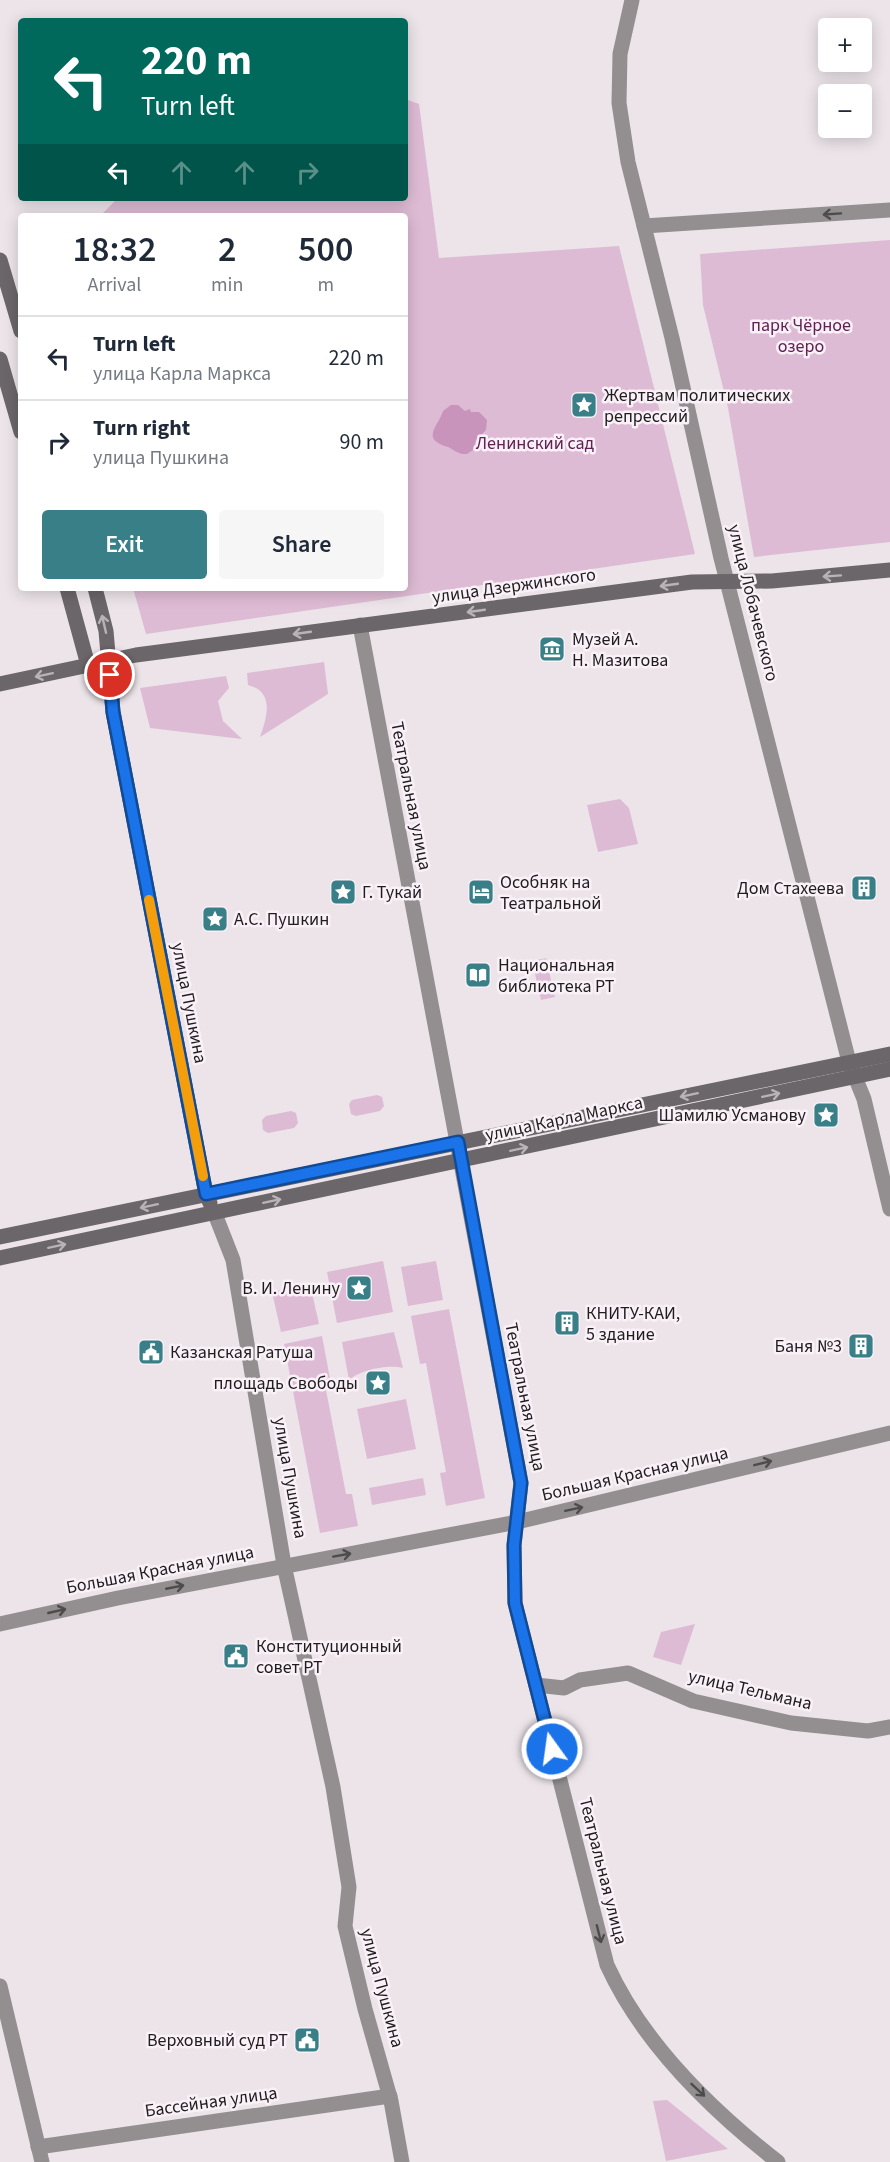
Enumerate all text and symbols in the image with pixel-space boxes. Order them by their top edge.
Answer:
map controls [818,18,872,138]
button: + [818,18,872,72]
text: 220 m [141,31,252,91]
icon: left [42,42,120,120]
button: − [818,84,872,138]
text: Turn left [141,87,235,126]
icon: left [102,156,135,189]
icon: ahead [165,156,198,189]
icon: ahead [228,156,261,189]
icon: right [291,156,324,189]
one-way arrow [822,209,842,220]
text: 18:32 [73,224,156,275]
text: 2 [218,224,236,275]
text: 500 [298,224,353,275]
text: Arrival [88,271,141,299]
text: min [211,271,243,299]
text: m [317,271,334,299]
park label: парк Чёрное озеро [751,313,851,359]
text: Turn left [93,328,175,360]
icon: left [42,342,75,375]
text: 220 m [329,342,384,374]
text: улица Карла Маркса [93,360,271,388]
place label: Жертвам политических репрессий [604,383,790,429]
place icon: Жертвам политических репрессий [569,390,599,420]
text: Turn right [93,412,190,444]
icon: right [42,426,75,459]
text: 90 m [339,426,384,458]
park label: Ленинский сад [476,431,595,456]
text: улица Пушкина [93,444,229,472]
button: Exit [42,510,207,579]
button: Share [219,510,384,579]
street label: улица Лобачевского [721,522,785,684]
street label: улица Дзержинского [431,562,597,610]
one-way arrow [822,571,842,582]
one-way arrow [659,579,679,590]
one-way arrow [466,605,486,616]
one-way arrow [98,615,109,634]
place label: Музей А. Н. Мазитова [572,627,668,673]
one-way arrow [292,628,312,639]
museum icon: Музей А. Н. Мазитова [537,634,567,664]
pin [84,649,135,700]
icon: arrive [93,658,126,691]
one-way arrow [35,670,55,681]
street label: Театральная улица [384,720,438,872]
place label: Особняк на Театральной [500,870,602,916]
building icon: Дом Стахеева [849,873,879,903]
place label: Дом Стахеева [737,876,844,901]
place icon: Г. Тукай [328,877,358,907]
hotel icon: Особняк на Театральной [466,877,496,907]
place label: Г. Тукай [362,880,422,905]
place icon: А.С. Пушкин [200,904,230,934]
place label: А.С. Пушкин [234,907,329,932]
street label: улица Пушкина [165,940,213,1066]
place label: Национальная библиотека РТ [498,953,615,999]
library icon: Национальная библиотека РТ [463,960,493,990]
one-way arrow [762,1088,781,1100]
street label: улица Карла Маркса [483,1090,645,1148]
one-way arrow [680,1090,699,1101]
place icon: Шамилю Усманову [811,1100,841,1130]
place label: Шамилю Усманову [659,1103,807,1128]
one-way arrow [509,1143,528,1154]
one-way arrow [263,1194,282,1206]
one-way arrow [140,1201,159,1212]
one-way arrow [48,1240,67,1252]
place icon: В. И. Ленину [344,1273,374,1303]
place label: В. И. Ленину [242,1276,341,1301]
place label: КНИТУ-КАИ, 5 здание [586,1301,680,1347]
building icon: КНИТУ-КАИ, 5 здание [552,1308,582,1338]
street label: Театральная улица [498,1321,552,1473]
building icon: Баня №3 [846,1331,876,1361]
place label: Баня №3 [774,1334,842,1359]
public building icon: Казанская Ратуша [136,1337,166,1367]
place label: Казанская Ратуша [170,1340,313,1365]
place icon: площадь Свободы [363,1368,393,1398]
place label: площадь Свободы [213,1371,358,1396]
street label: улица Пушкина [267,1415,313,1541]
street label: Большая Красная улица [539,1440,731,1508]
one-way arrow [754,1457,773,1469]
one-way arrow [564,1503,583,1514]
street label: Большая Красная улица [64,1540,256,1600]
one-way arrow [332,1549,351,1560]
one-way arrow [165,1581,184,1592]
one-way arrow [47,1605,66,1616]
place label: Конституционный совет РТ [256,1634,402,1680]
public building icon: Конституционный совет РТ [221,1641,251,1671]
street label: улица Тельмана [686,1664,814,1716]
position arrow [520,1717,584,1781]
street label: Театральная улица [573,1795,633,1947]
one-way arrow [594,1924,606,1943]
street label: улица Пушкина [354,1926,410,2050]
public building icon: Верховный суд РТ [292,2025,322,2055]
place label: Верховный суд РТ [147,2028,288,2053]
street label: Бассейная улица [143,2080,279,2124]
one-way arrow [691,2083,706,2097]

